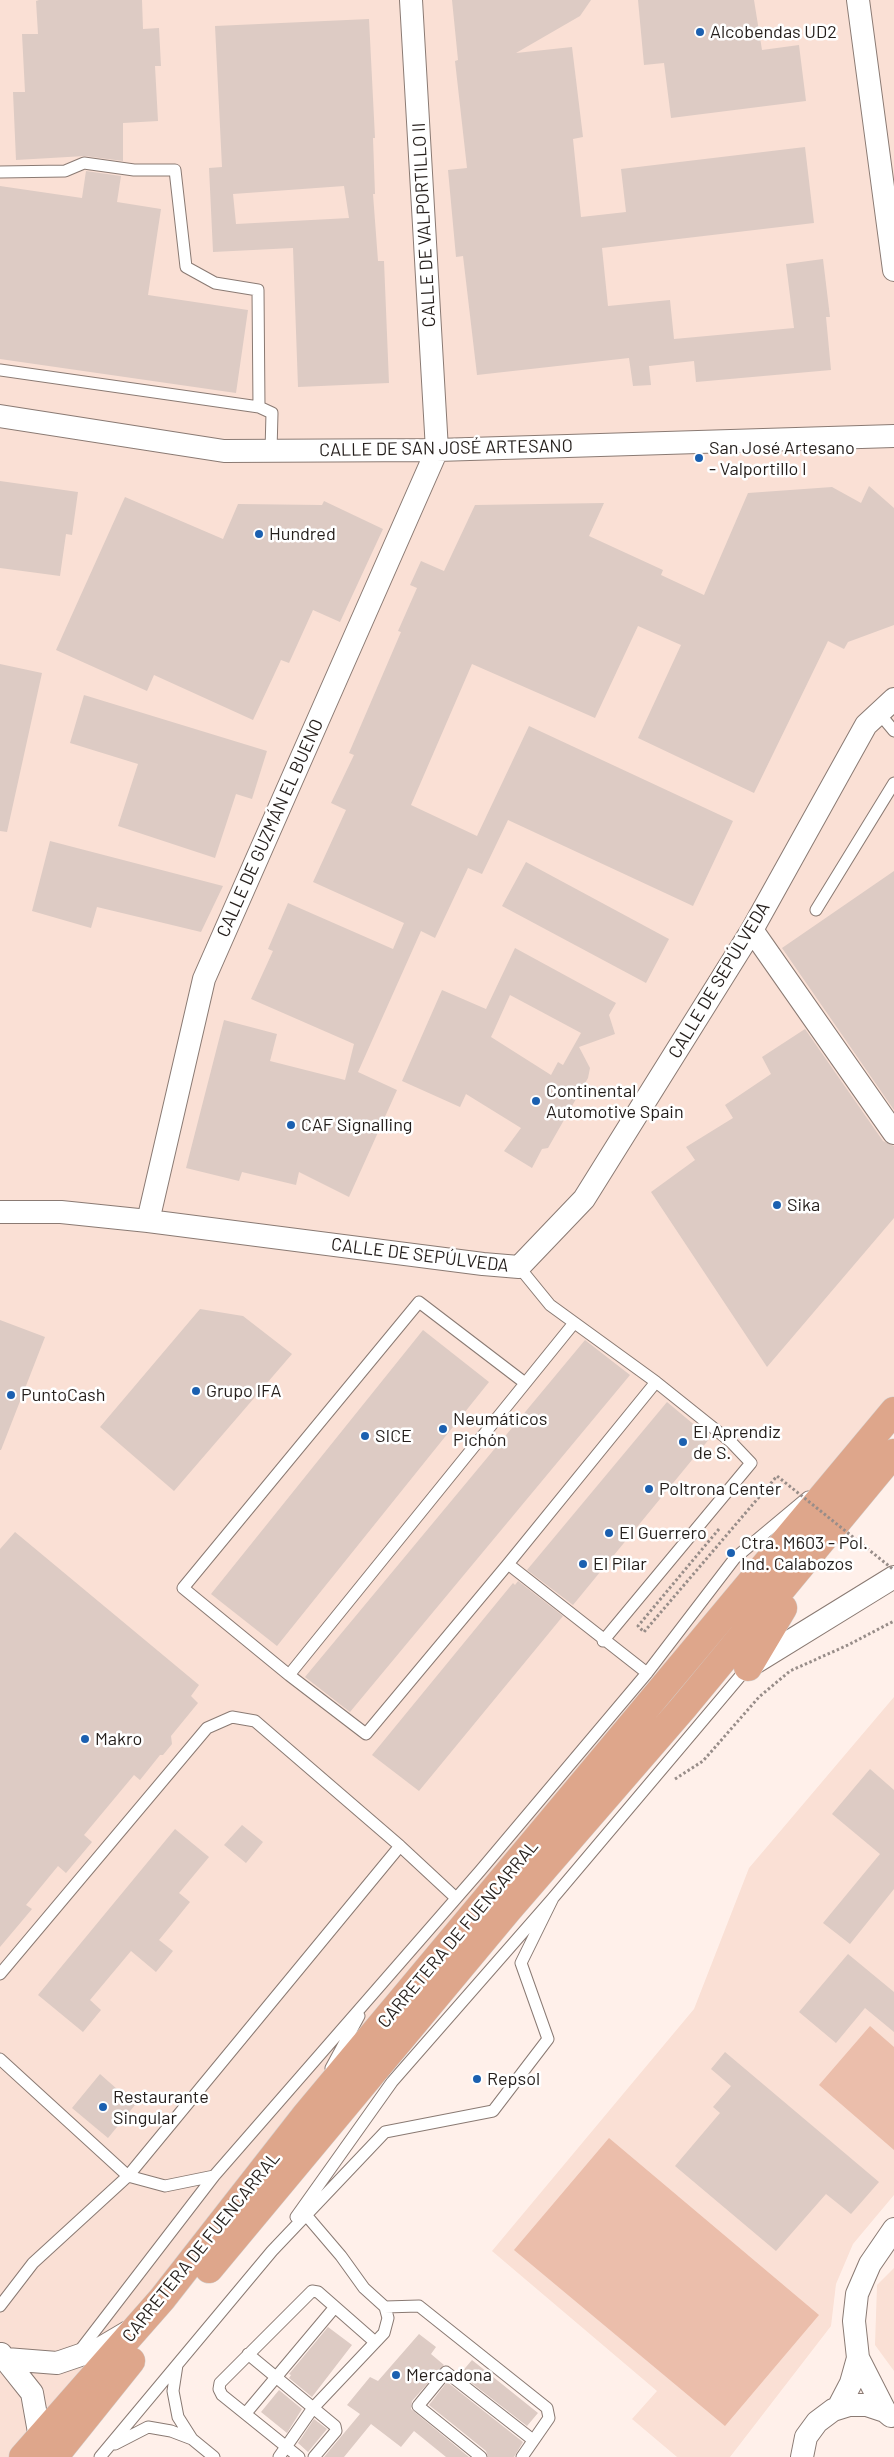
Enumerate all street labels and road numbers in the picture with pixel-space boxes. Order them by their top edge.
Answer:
street label: CALLE DE VALPORTILLO II [408,122,440,328]
street label: CALLE DE SAN JOSÉ ARTESANO [319,435,573,461]
street label: CALLE DE GUZMÁN EL BUENO [212,716,328,940]
street label: CALLE DE SEPÚLVEDA [664,898,774,1062]
street label: CALLE DE SEPÚLVEDA [330,1233,510,1277]
street label: CARRETERA DE FUENCARRAL [373,1836,543,2032]
street label: CARRETERA DE FUENCARRAL [118,2148,284,2346]

